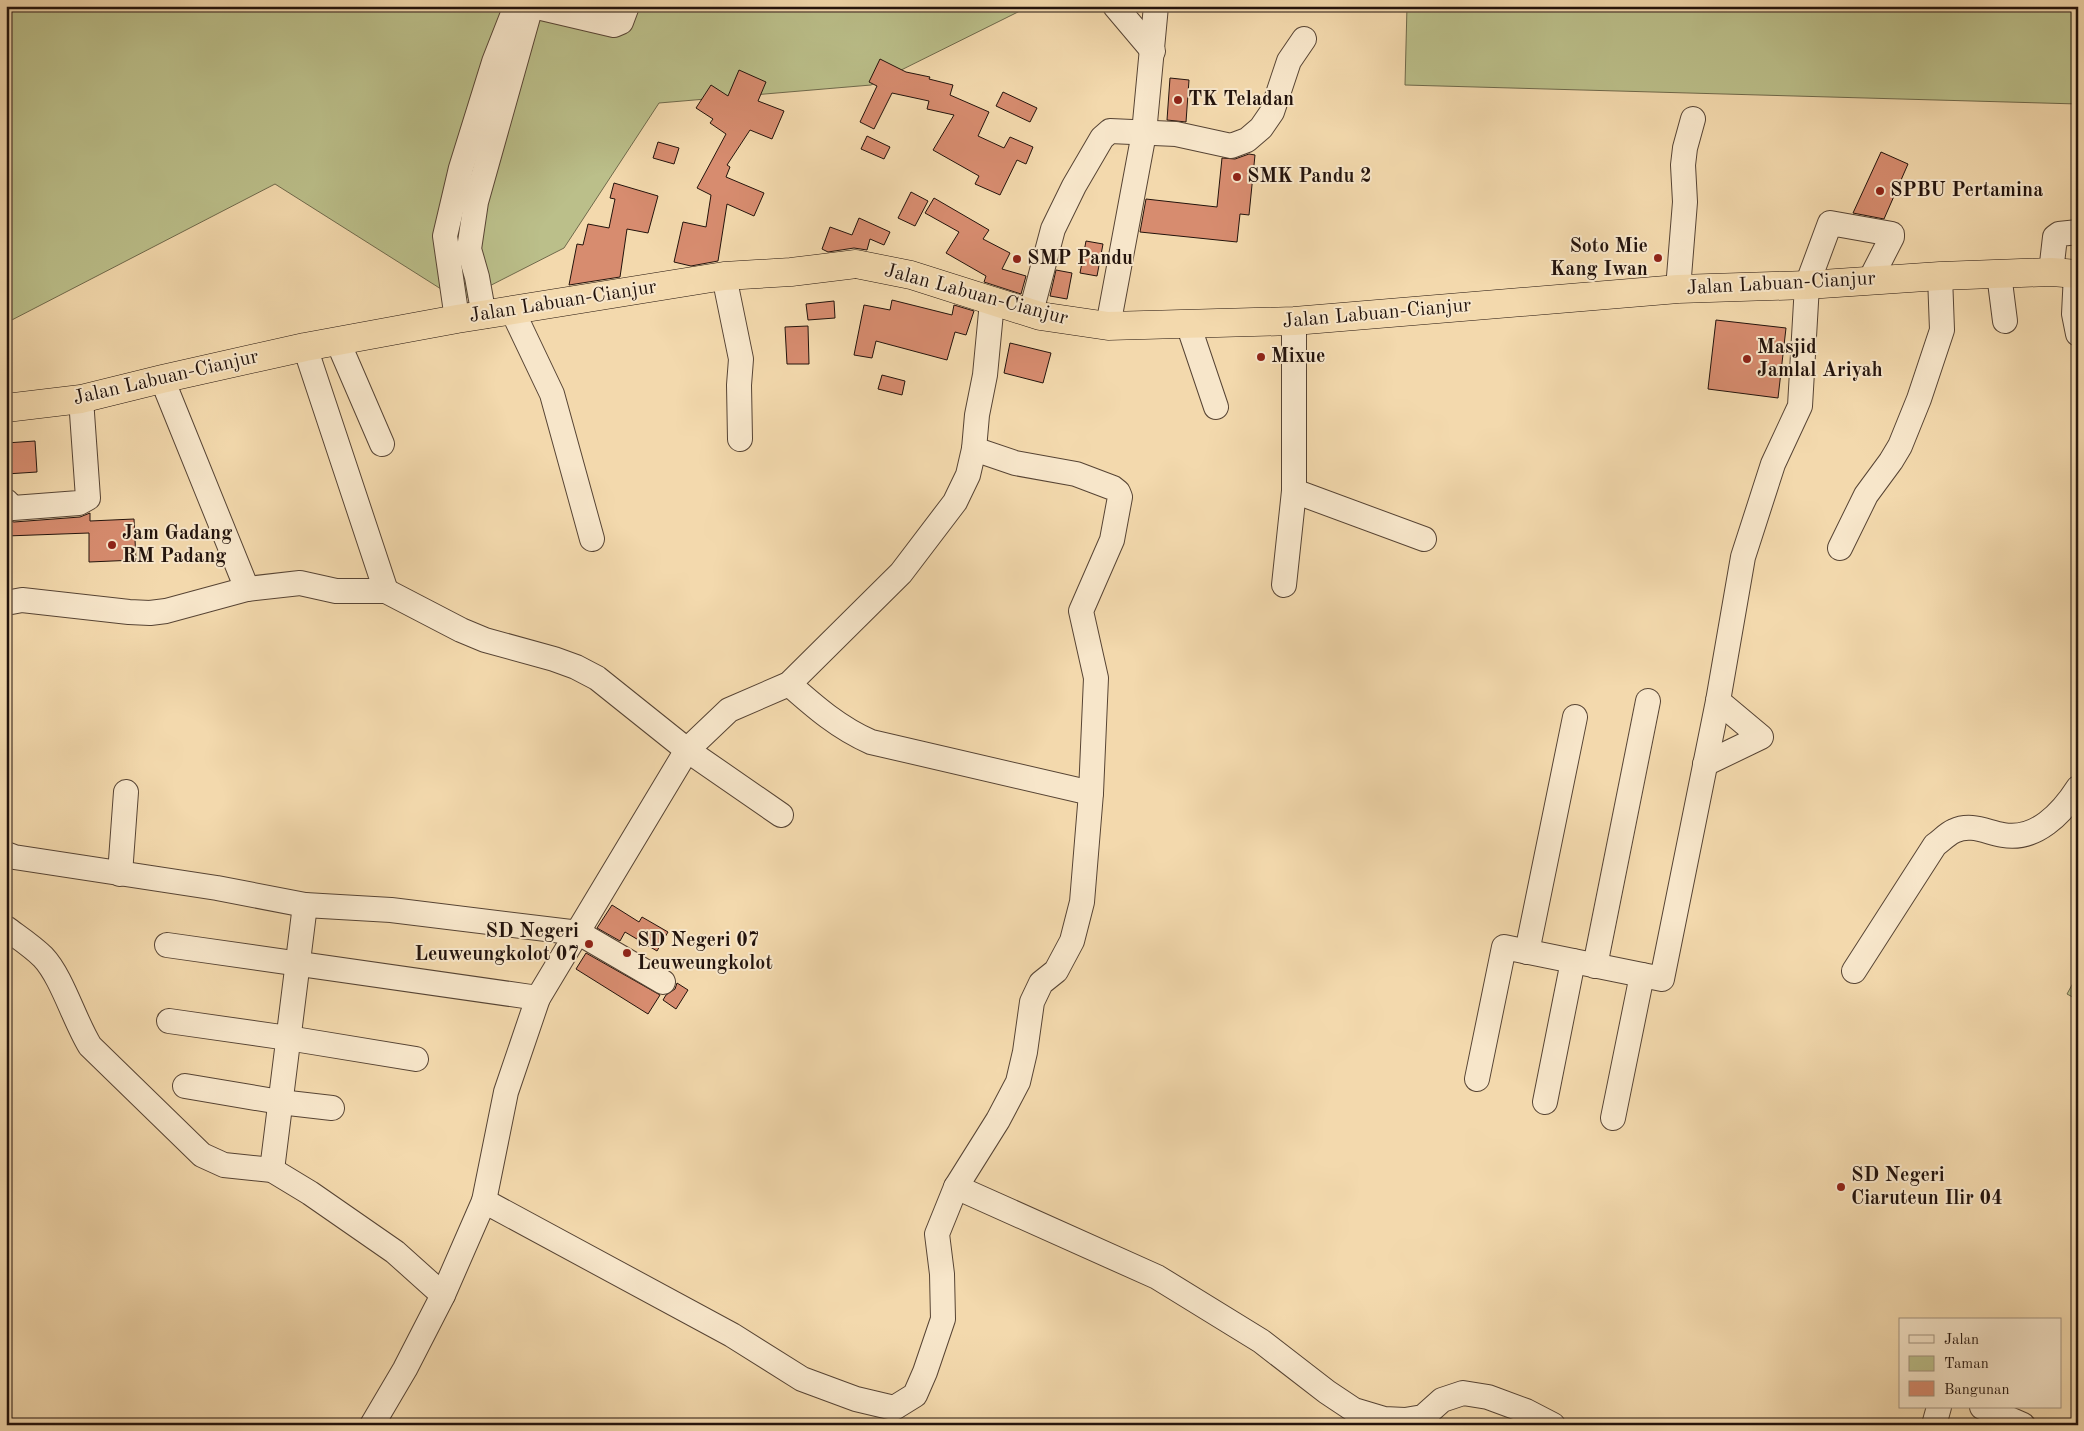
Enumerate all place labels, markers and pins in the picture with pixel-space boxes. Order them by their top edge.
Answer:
place label: TK Teladan [1188,90,1294,110]
marker: TK Teladan [1172,94,1184,106]
place label: SMK Pandu 2 [1247,167,1372,187]
marker: SMK Pandu 2 [1231,171,1243,183]
place label: SPBU Pertamina [1890,181,2043,201]
marker: SPBU Pertamina [1874,185,1886,197]
place label: Soto Mie Kang Iwan [1550,237,1648,280]
place label: SMP Pandu [1027,249,1133,269]
marker: Soto Mie Kang Iwan [1652,252,1664,264]
marker: SMP Pandu [1011,253,1023,265]
place label: Masjid Jamlal Ariyah [1757,338,1883,381]
place label: Mixue [1271,347,1326,367]
marker: Mixue [1255,351,1267,363]
marker: Masjid Jamlal Ariyah [1741,353,1753,365]
place label: Jam Gadang RM Padang [122,524,232,567]
marker: Jam Gadang RM Padang [106,539,118,551]
place label: SD Negeri Leuweungkolot 07 [415,922,579,965]
place label: SD Negeri 07 Leuweungkolot [637,931,773,974]
marker: SD Negeri Leuweungkolot 07 [583,938,595,950]
marker: SD Negeri 07 Leuweungkolot [621,947,633,959]
place label: SD Negeri Ciaruteun Ilir 04 [1851,1166,2003,1209]
marker: SD Negeri Ciaruteun Ilir 04 [1835,1181,1847,1193]

